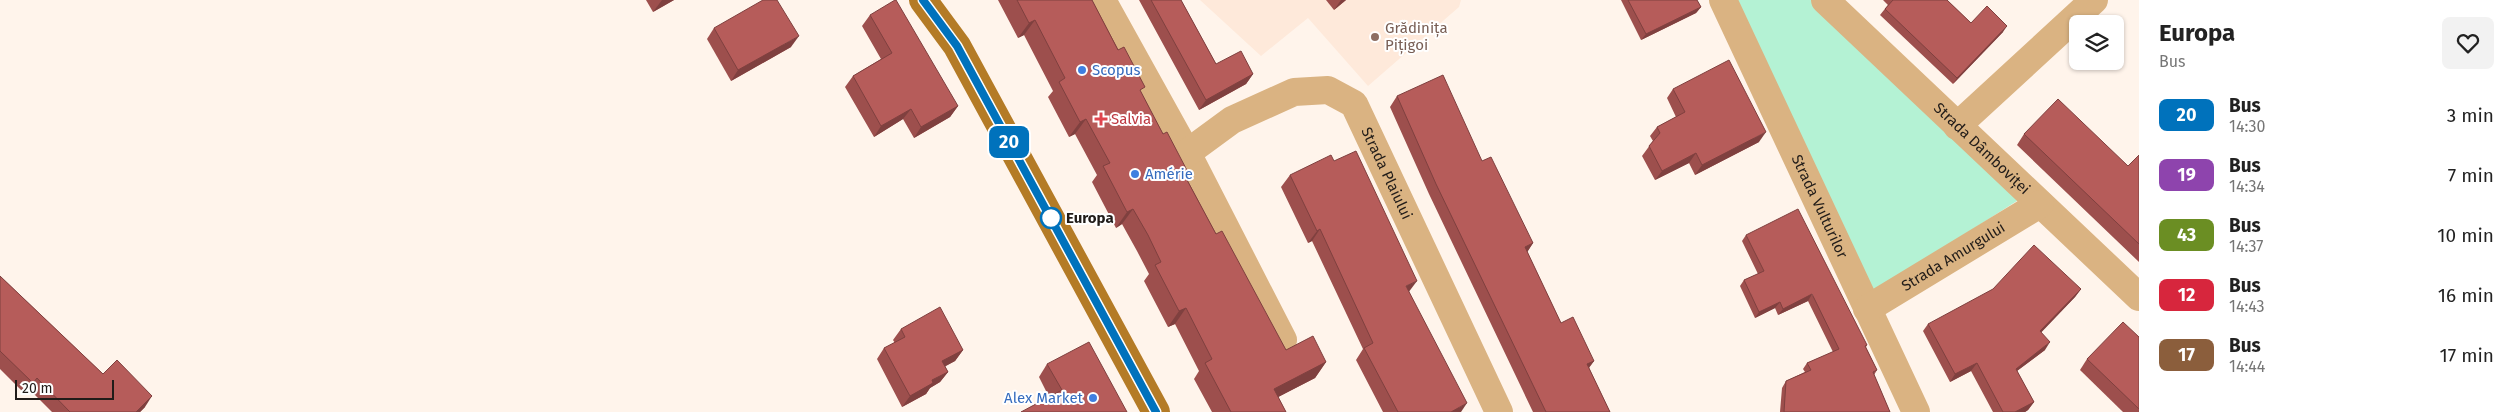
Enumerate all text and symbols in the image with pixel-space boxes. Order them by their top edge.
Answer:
map controls [2069,15,2124,70]
button: layers [2069,15,2124,70]
button: heart [2442,17,2494,69]
place label: Grădinița Pițigoi [1385,19,1448,55]
text: Europa [2159,19,2235,47]
marker: Grădinița Pițigoi [1369,31,1381,43]
text: Bus [2159,52,2186,71]
place label: Scopus [1092,61,1140,79]
marker: Scopus [1076,64,1088,76]
text: Bus [2229,94,2261,117]
street label: Strada Dâmboviței [1930,99,2034,198]
text: 20 [2177,104,2196,126]
text: 3 min [2447,104,2494,127]
place label: Salvia [1111,110,1151,128]
marker: Salvia [1095,113,1107,125]
text: 14:30 [2229,117,2265,136]
street label: Strada Plaiului [1357,124,1416,222]
line badge: 20 [986,126,1032,158]
text: 20 [999,131,1019,153]
street label: Strada Vulturilor [1788,152,1852,261]
text: Bus [2229,154,2261,177]
text: 19 [2177,164,2196,186]
text: 7 min [2448,164,2494,187]
place label: Amérie [1145,165,1193,183]
marker: Amérie [1129,168,1141,180]
text: 14:34 [2229,177,2265,196]
marker: Europa [1040,207,1062,229]
place label: Europa [1066,209,1114,227]
text: Bus [2229,214,2261,237]
street label: Strada Amurgului [1898,218,2008,295]
text: 43 [2177,224,2196,246]
text: 10 min [2437,224,2494,247]
text: 14:37 [2229,237,2263,256]
text: Bus [2229,274,2261,297]
text: 12 [2178,284,2195,306]
text: 16 min [2438,284,2494,307]
text: 14:43 [2229,297,2264,316]
text: Bus [2229,334,2261,357]
text: 17 [2178,344,2195,366]
text: 17 min [2440,344,2494,367]
text: 14:44 [2229,357,2265,376]
scale bar [15,377,114,400]
text: 20 m [22,380,52,397]
place label: Alex Market [1004,389,1084,407]
marker: Alex Market [1087,392,1099,404]

